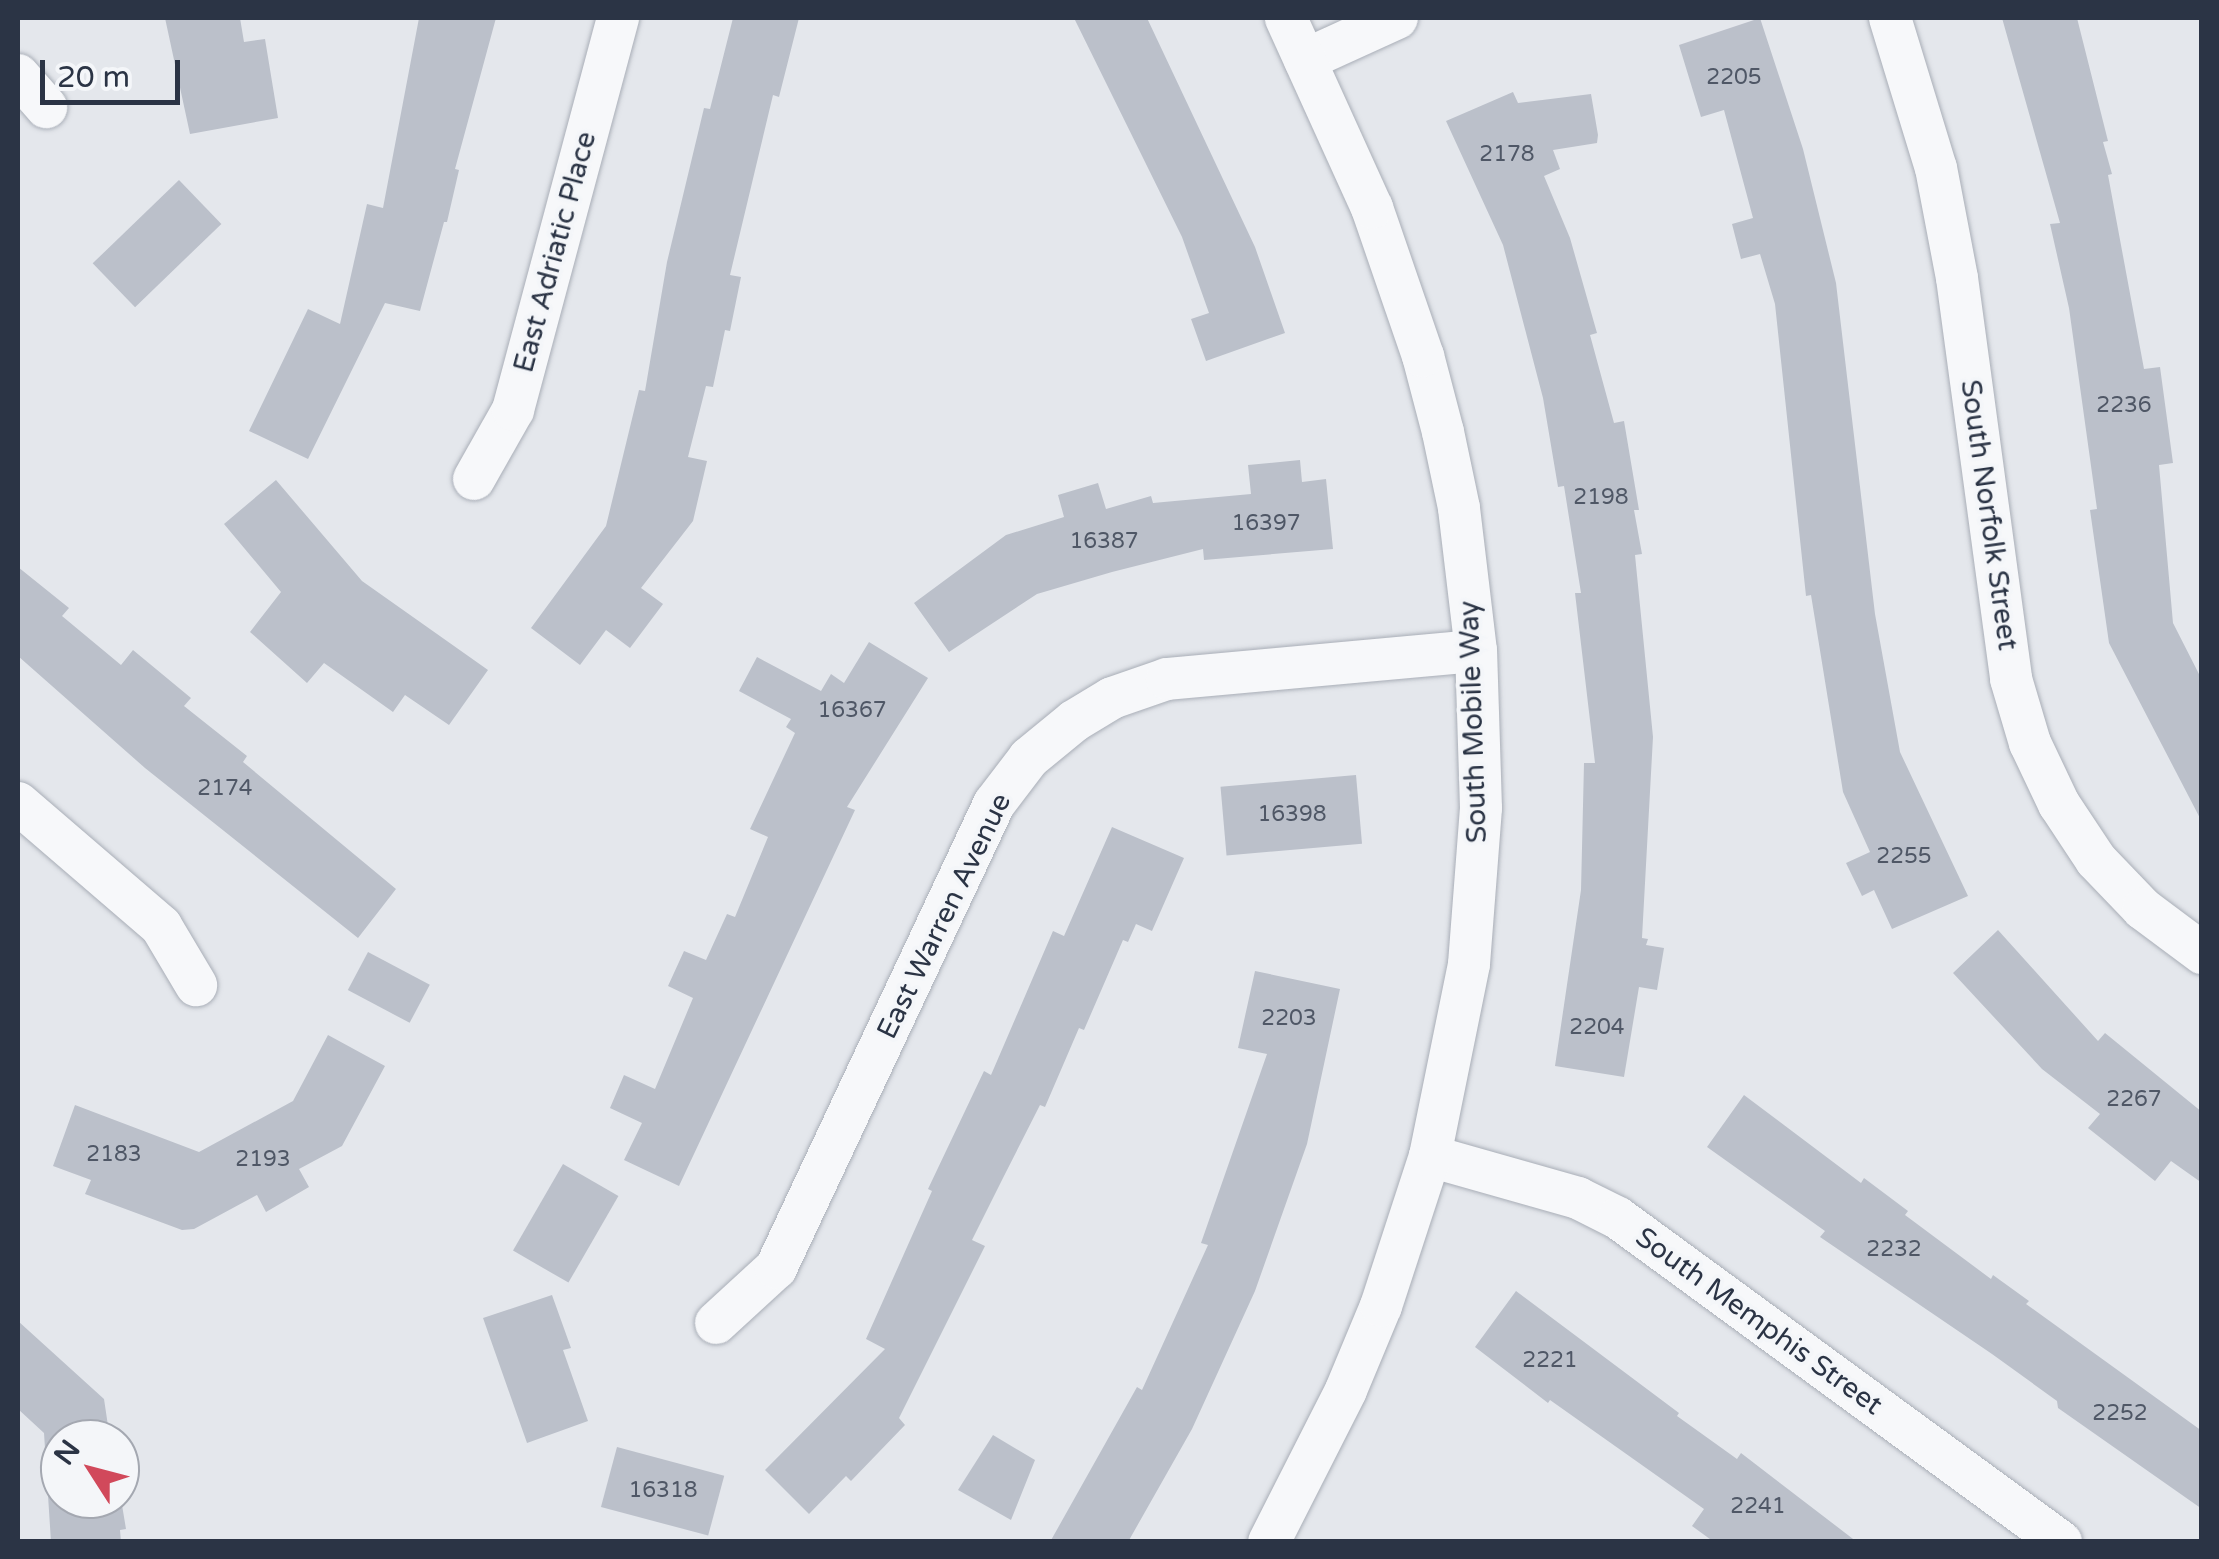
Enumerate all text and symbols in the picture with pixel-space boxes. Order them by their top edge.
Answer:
scale bar [45,40,185,102]
text: 20 m [57,59,130,96]
house number: 2205 [1706,65,1762,91]
street label: East Adriatic Place [507,128,603,376]
house number: 2178 [1479,142,1535,168]
street label: South Norfolk Street [1953,378,2025,652]
house number: 2236 [2096,393,2152,419]
house number: 2198 [1573,485,1629,511]
house number: 16397 [1231,511,1301,537]
house number: 16387 [1069,529,1139,555]
street label: South Mobile Way [1452,600,1494,844]
house number: 16367 [817,698,887,724]
house number: 2174 [197,776,253,802]
street label: East Warren Avenue [870,788,1018,1044]
house number: 16398 [1257,802,1327,828]
house number: 2255 [1876,844,1932,870]
house number: 2203 [1261,1006,1317,1032]
house number: 2204 [1569,1015,1625,1041]
house number: 2267 [2106,1087,2162,1113]
house number: 2183 [86,1142,142,1168]
house number: 2193 [235,1147,291,1173]
street label: South Memphis Street [1629,1220,1889,1422]
house number: 2232 [1866,1237,1922,1263]
house number: 2221 [1522,1348,1578,1374]
house number: 2252 [2092,1401,2148,1427]
north arrow [40,1419,140,1519]
text: N [47,1433,88,1472]
house number: 16318 [628,1478,698,1504]
house number: 2241 [1730,1494,1786,1520]

